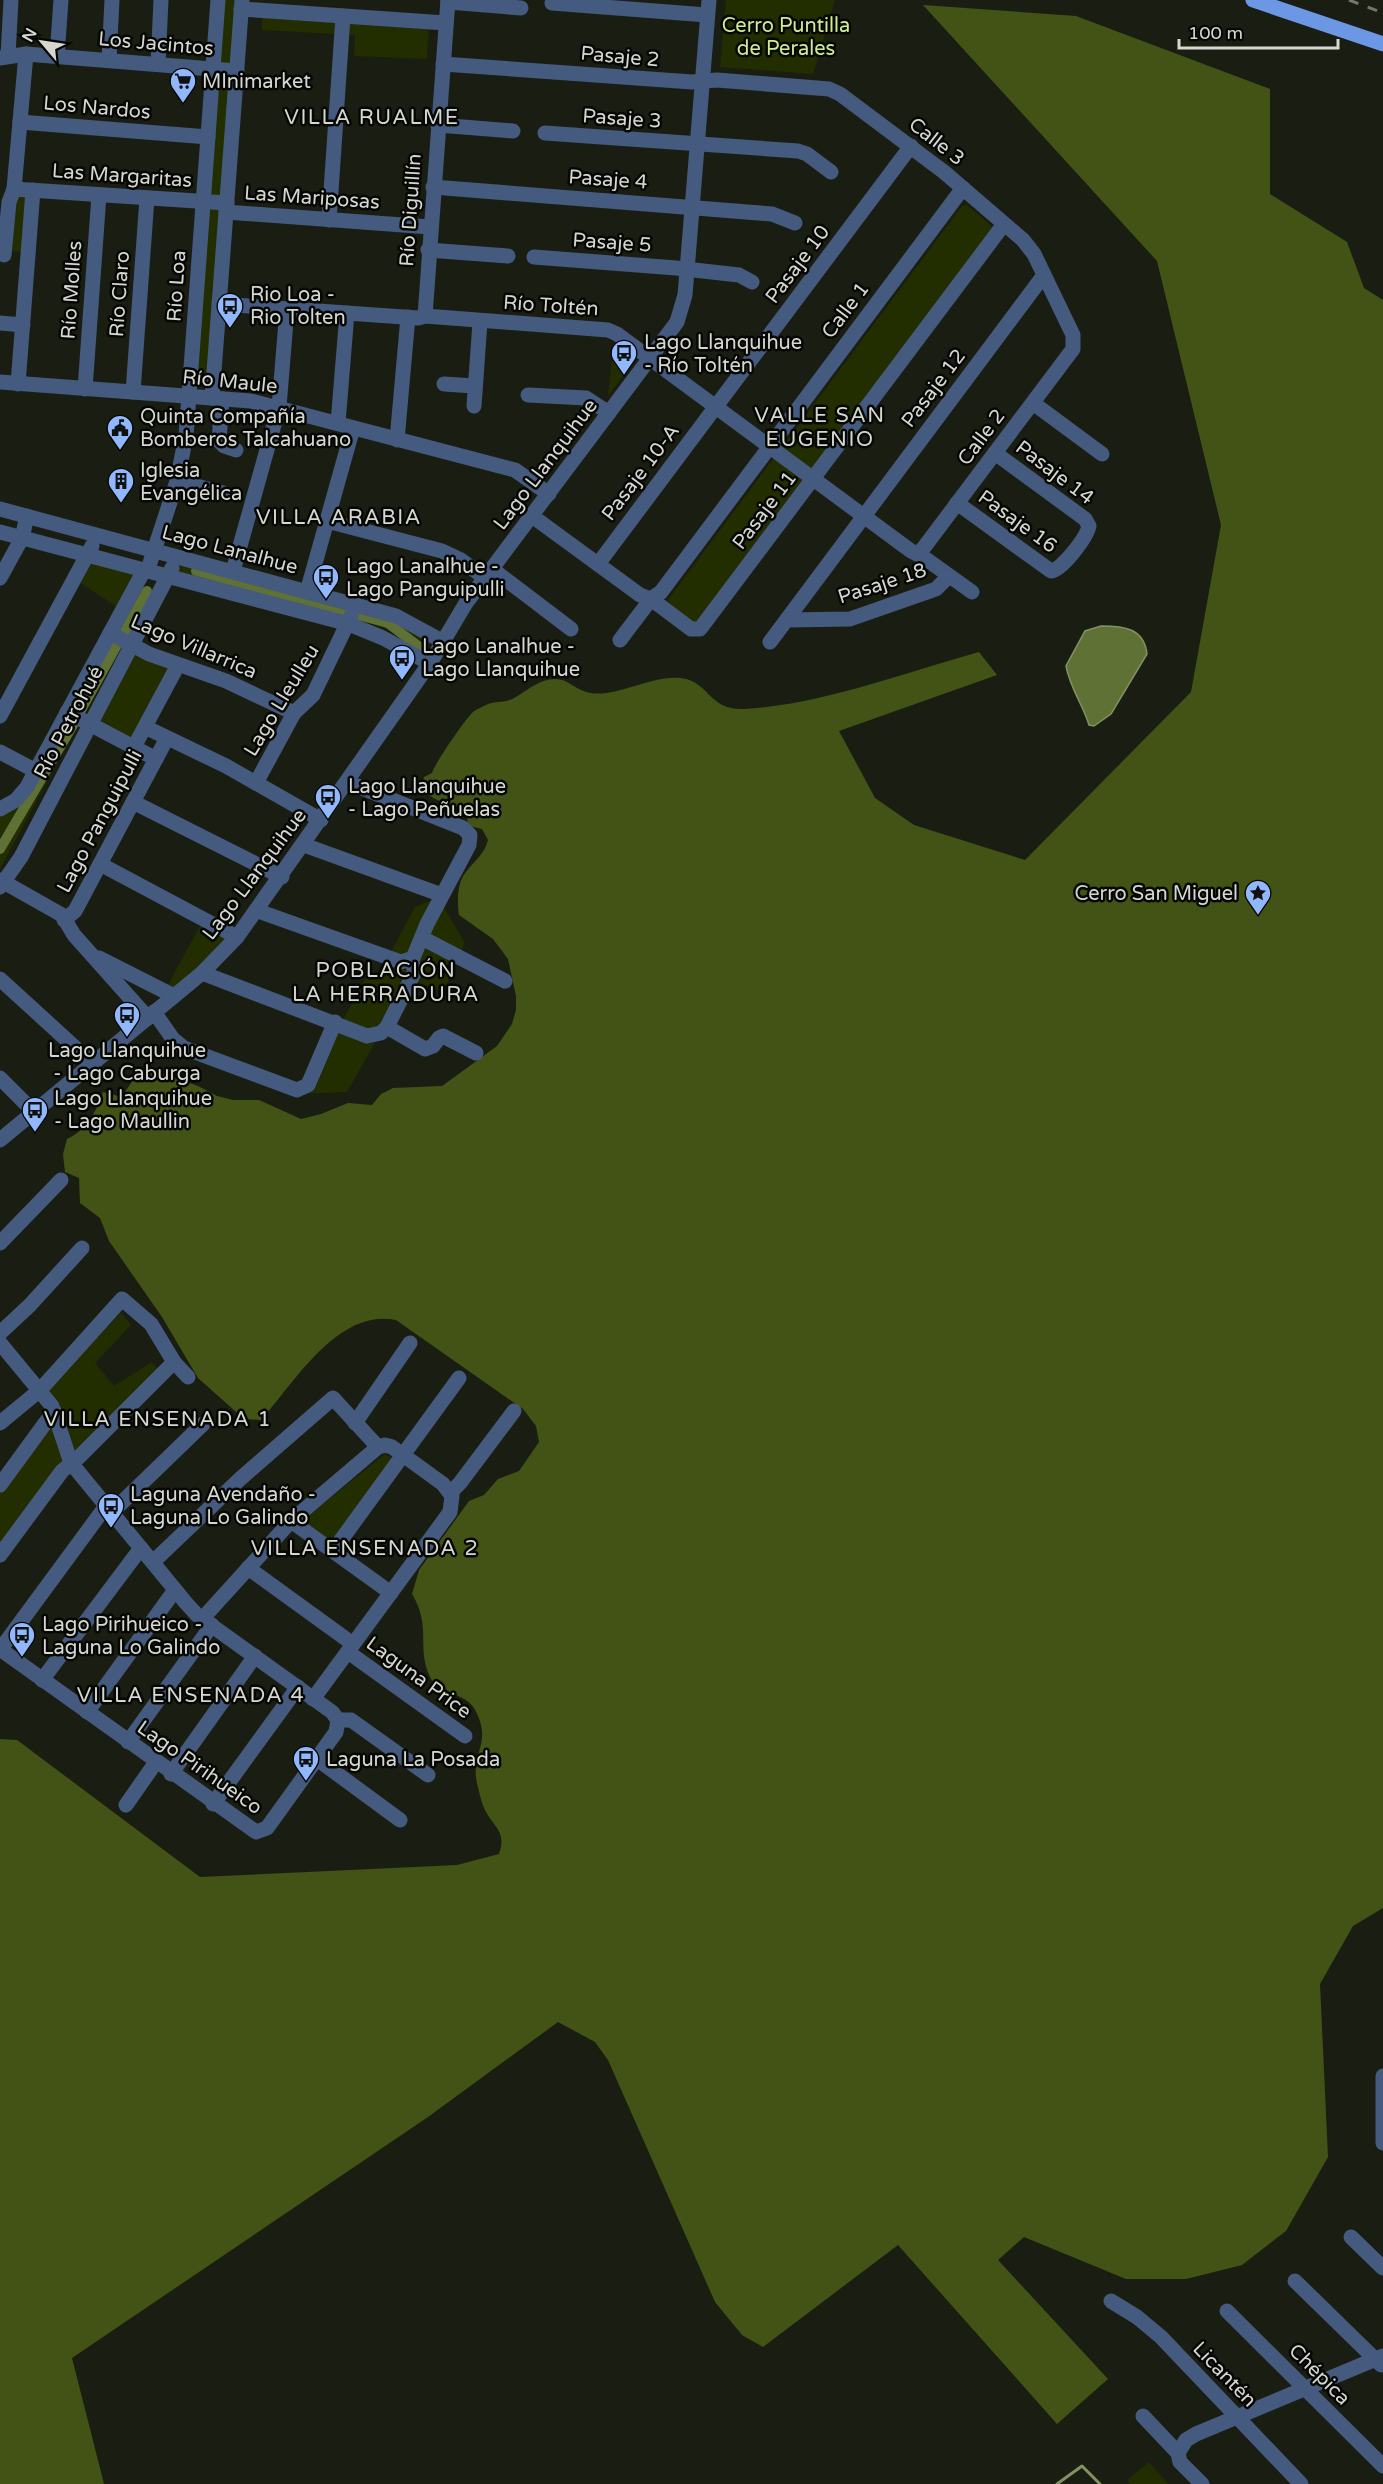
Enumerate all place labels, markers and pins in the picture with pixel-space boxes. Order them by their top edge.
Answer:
supermarket icon: MInimarket [168,66,198,104]
place label: MInimarket [202,70,311,94]
place label: Rio Loa - Rio Tolten [250,283,346,330]
bus stop icon: Rio Loa - Rio Tolten [215,291,245,329]
place label: Lago Llanquihue - Río Toltén [644,331,802,378]
bus stop icon: Lago Llanquihue - Río Toltén [609,338,639,376]
place label: Quinta Compañía Bomberos Talcahuano [140,405,351,452]
public building icon: Quinta Compañía Bomberos Talcahuano [105,413,135,451]
place label: Iglesia Evangélica [140,459,242,506]
building icon: Iglesia Evangélica [106,466,136,504]
place label: Lago Lanalhue - Lago Panguipulli [346,555,505,602]
bus stop icon: Lago Lanalhue - Lago Panguipulli [311,562,341,600]
place label: Lago Lanalhue - Lago Llanquihue [422,635,580,682]
bus stop icon: Lago Lanalhue - Lago Llanquihue [387,643,417,681]
place label: Lago Llanquihue - Lago Peñuelas [348,775,506,822]
bus stop icon: Lago Llanquihue - Lago Peñuelas [313,782,343,820]
place icon: Cerro San Miguel [1243,878,1273,916]
place label: Cerro San Miguel [1075,882,1238,906]
bus stop icon: Lago Llanquihue - Lago Caburga [112,1000,142,1038]
place label: Lago Llanquihue - Lago Caburga [48,1039,206,1086]
place label: Lago Llanquihue - Lago Maullin [54,1087,212,1134]
bus stop icon: Lago Llanquihue - Lago Maullin [20,1095,50,1133]
place label: Laguna Avendaño - Laguna Lo Galindo [130,1483,316,1530]
bus stop icon: Laguna Avendaño - Laguna Lo Galindo [96,1491,126,1529]
place label: Lago Pirihueico - Laguna Lo Galindo [42,1613,220,1660]
bus stop icon: Lago Pirihueico - Laguna Lo Galindo [7,1620,37,1658]
bus stop icon: Laguna La Posada [291,1744,321,1782]
place label: Laguna La Posada [326,1748,500,1772]

